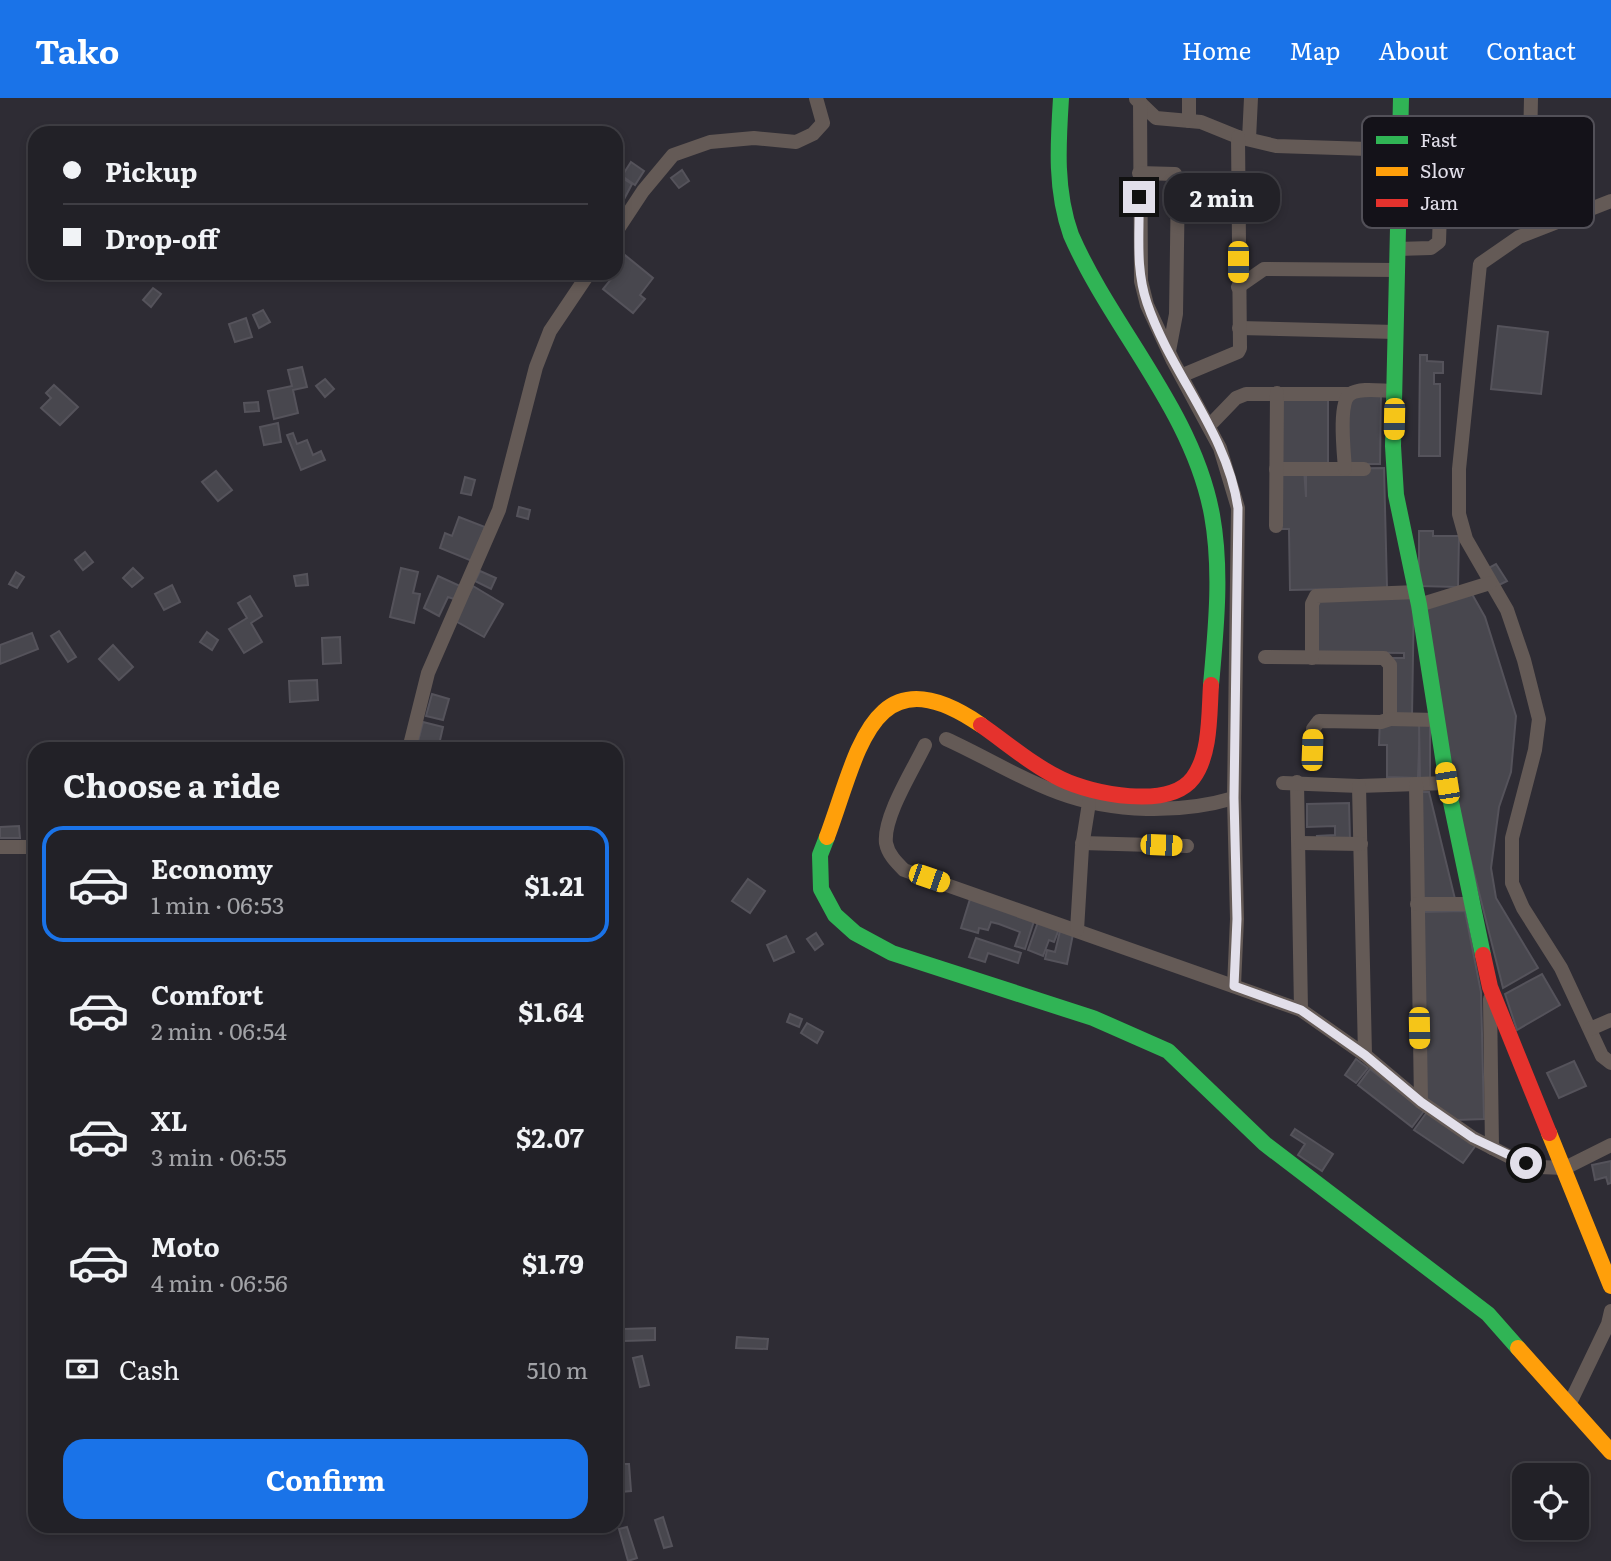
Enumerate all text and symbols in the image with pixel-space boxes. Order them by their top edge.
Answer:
text: Tako [35,25,119,74]
text: Home [1182,32,1251,67]
text: Map [1289,32,1340,67]
text: About [1378,32,1448,67]
text: Contact [1486,32,1576,67]
legend [1362,116,1594,228]
text: Fast [1420,125,1457,153]
text: Pickup [105,151,197,190]
text: Slow [1420,156,1465,184]
callout: 2 min [1164,172,1279,222]
text: 2 min [1190,180,1254,214]
route end [1123,181,1155,213]
text: Jam [1420,188,1458,216]
text: Drop-off [105,218,218,257]
car [1228,241,1249,283]
car [1384,398,1405,440]
car [1301,729,1324,771]
text: Choose a ride [63,760,280,808]
car [1434,761,1461,805]
car [1140,834,1183,856]
text: Economy [151,848,273,887]
icon: car [67,853,130,916]
car [906,861,953,895]
text: $1.21 [524,865,584,904]
text: 1 min · 06:53 [151,887,284,921]
text: Comfort [151,974,263,1013]
icon: car [67,979,130,1042]
text: $1.64 [518,991,584,1030]
car [1409,1007,1430,1049]
text: 2 min · 06:54 [151,1013,287,1047]
text: XL [151,1100,188,1139]
icon: car [67,1105,130,1168]
text: $2.07 [516,1117,584,1156]
text: 3 min · 06:55 [151,1139,287,1173]
route start [1510,1147,1542,1179]
text: Moto [151,1226,220,1265]
icon: car [67,1231,130,1294]
text: $1.79 [522,1243,584,1282]
text: 4 min · 06:56 [151,1265,288,1299]
text: Cash [119,1349,180,1388]
icon: cash [63,1350,101,1388]
text: 510 m [527,1352,588,1386]
button: Confirm [63,1439,588,1519]
map controls [1512,1463,1589,1540]
button: locate [1512,1463,1589,1540]

